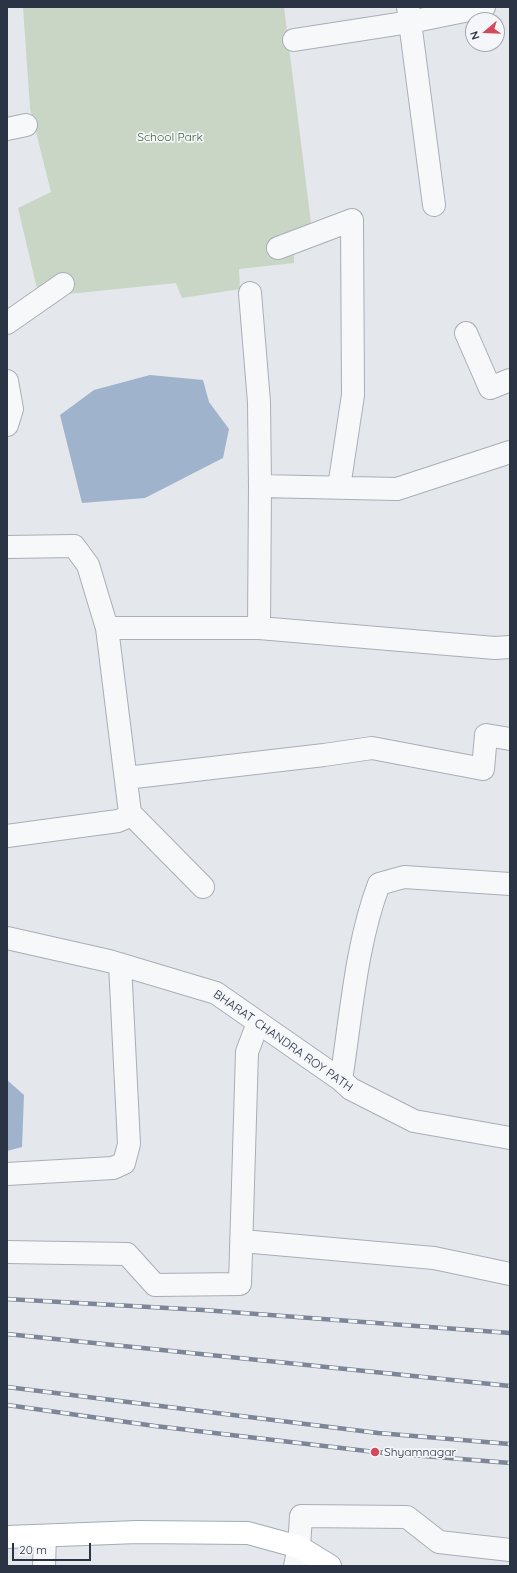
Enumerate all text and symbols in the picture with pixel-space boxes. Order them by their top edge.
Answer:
north arrow [465,12,505,52]
text: N [467,29,483,42]
park label: School Park [137,130,203,144]
street label: BHARAT CHANDRA ROY PATH [210,987,356,1095]
place label: Shyamnagar [384,1445,456,1459]
marker: Shyamnagar [369,1446,381,1458]
scale bar [14,1535,93,1561]
text: 20 m [19,1542,47,1557]

